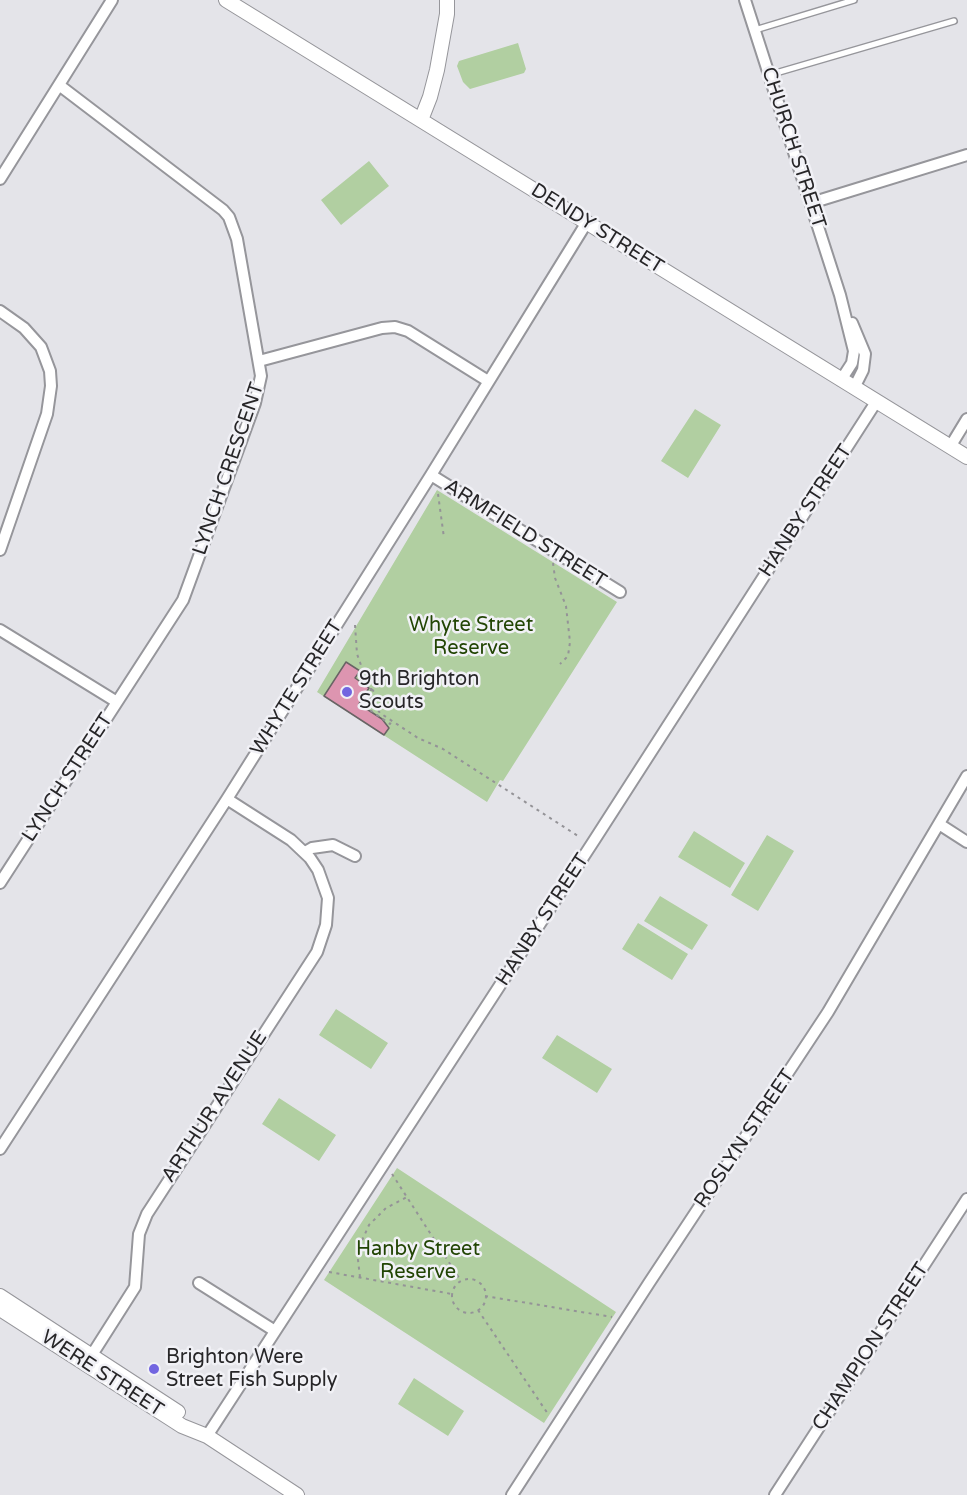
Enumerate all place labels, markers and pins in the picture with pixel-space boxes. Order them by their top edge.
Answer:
place label: 9th Brighton Scouts [359,668,479,715]
marker: 9th Brighton Scouts [340,685,354,699]
place label: Brighton Were Street Fish Supply [166,1346,338,1393]
marker: Brighton Were Street Fish Supply [147,1362,161,1376]

